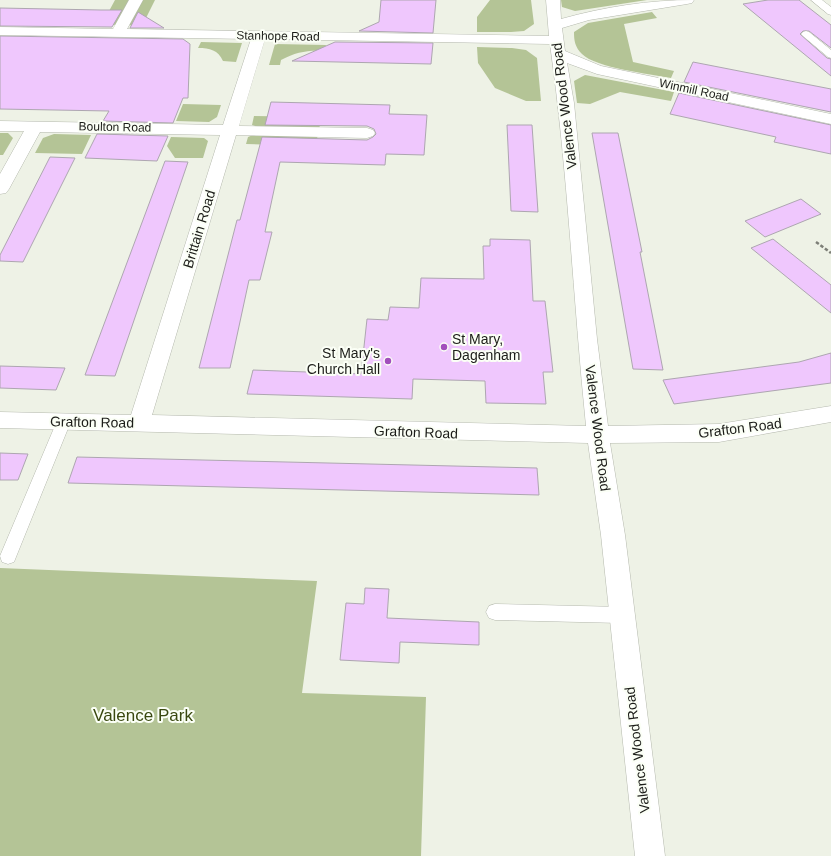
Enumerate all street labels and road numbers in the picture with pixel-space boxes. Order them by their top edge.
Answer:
street label: Stanhope Road [236,28,320,44]
street label: Valence Wood Road [548,42,580,170]
street label: Winmill Road [658,76,730,104]
street label: Boulton Road [79,119,151,135]
street label: Brittain Road [180,188,218,270]
street label: Valence Wood Road [582,364,614,492]
street label: Grafton Road [50,413,134,431]
street label: Grafton Road [697,415,783,441]
street label: Grafton Road [374,423,458,441]
street label: Valence Wood Road [621,686,653,814]

